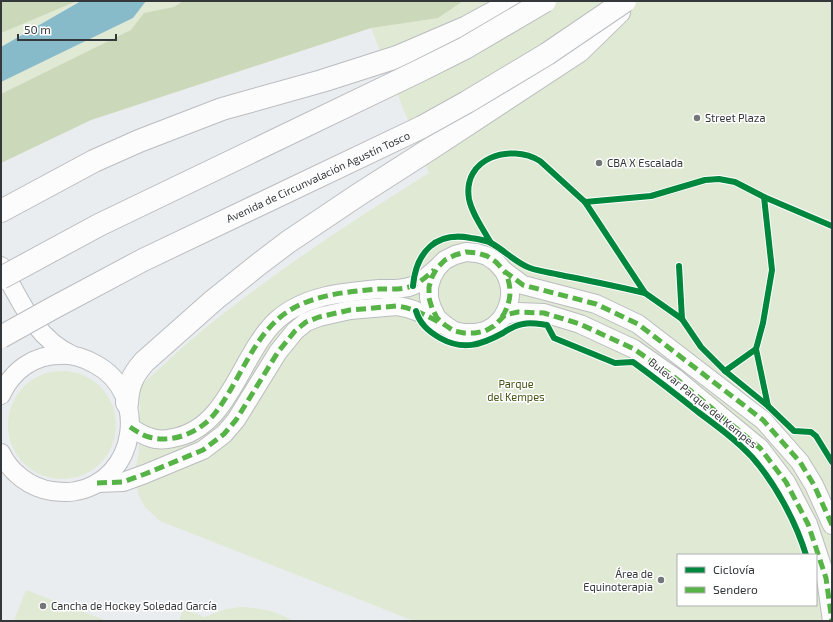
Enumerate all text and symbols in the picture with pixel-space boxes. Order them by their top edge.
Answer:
scale bar [18,16,116,42]
text: 50 m [24,22,51,36]
place label: Street Plaza [705,111,765,124]
marker: Street Plaza [692,113,702,123]
street label: Avenida de Circunvalación Agustín Tosco [224,128,412,225]
place label: CBA X Escalada [607,156,683,169]
marker: CBA X Escalada [594,158,604,168]
street label: Bulevar Parque del Kempes [646,355,760,451]
park label: Parque del Kempes [487,377,545,403]
legend [677,554,817,606]
text: Ciclovía [713,562,755,576]
place label: Área de Equinoterapia [583,567,653,593]
marker: Área de Equinoterapia [656,575,666,585]
text: Sendero [713,582,758,596]
place label: Cancha de Hockey Soledad García [51,599,217,612]
marker: Cancha de Hockey Soledad García [38,601,48,611]

